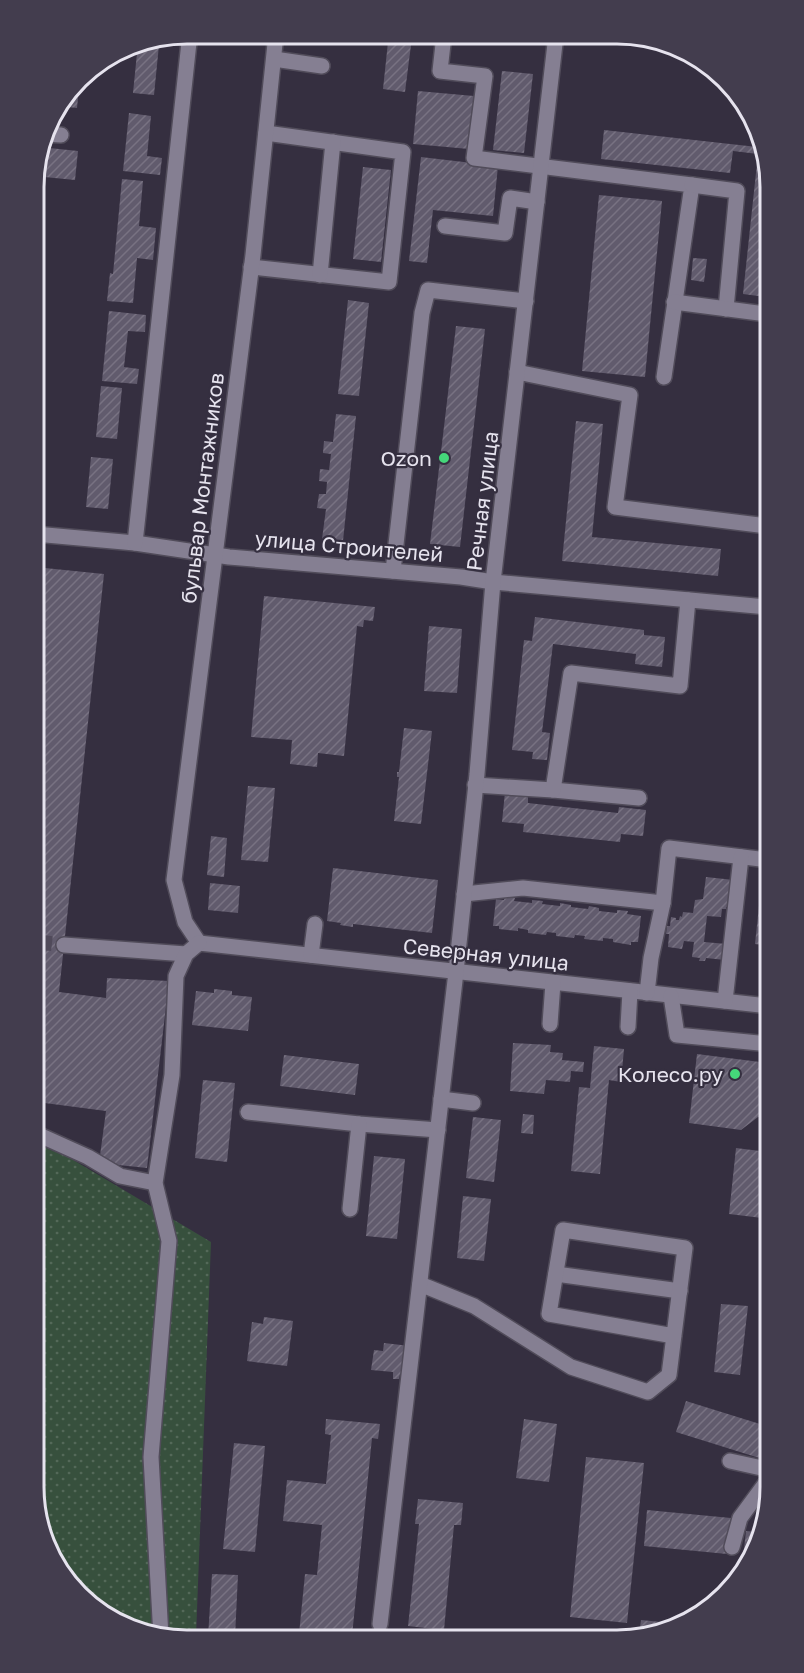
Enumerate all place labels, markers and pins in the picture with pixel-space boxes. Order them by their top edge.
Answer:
place label: Ozon [380,445,432,471]
marker: Ozon [437,451,451,465]
place label: Колесо.ру [618,1061,723,1087]
marker: Колесо.ру [728,1067,742,1081]

